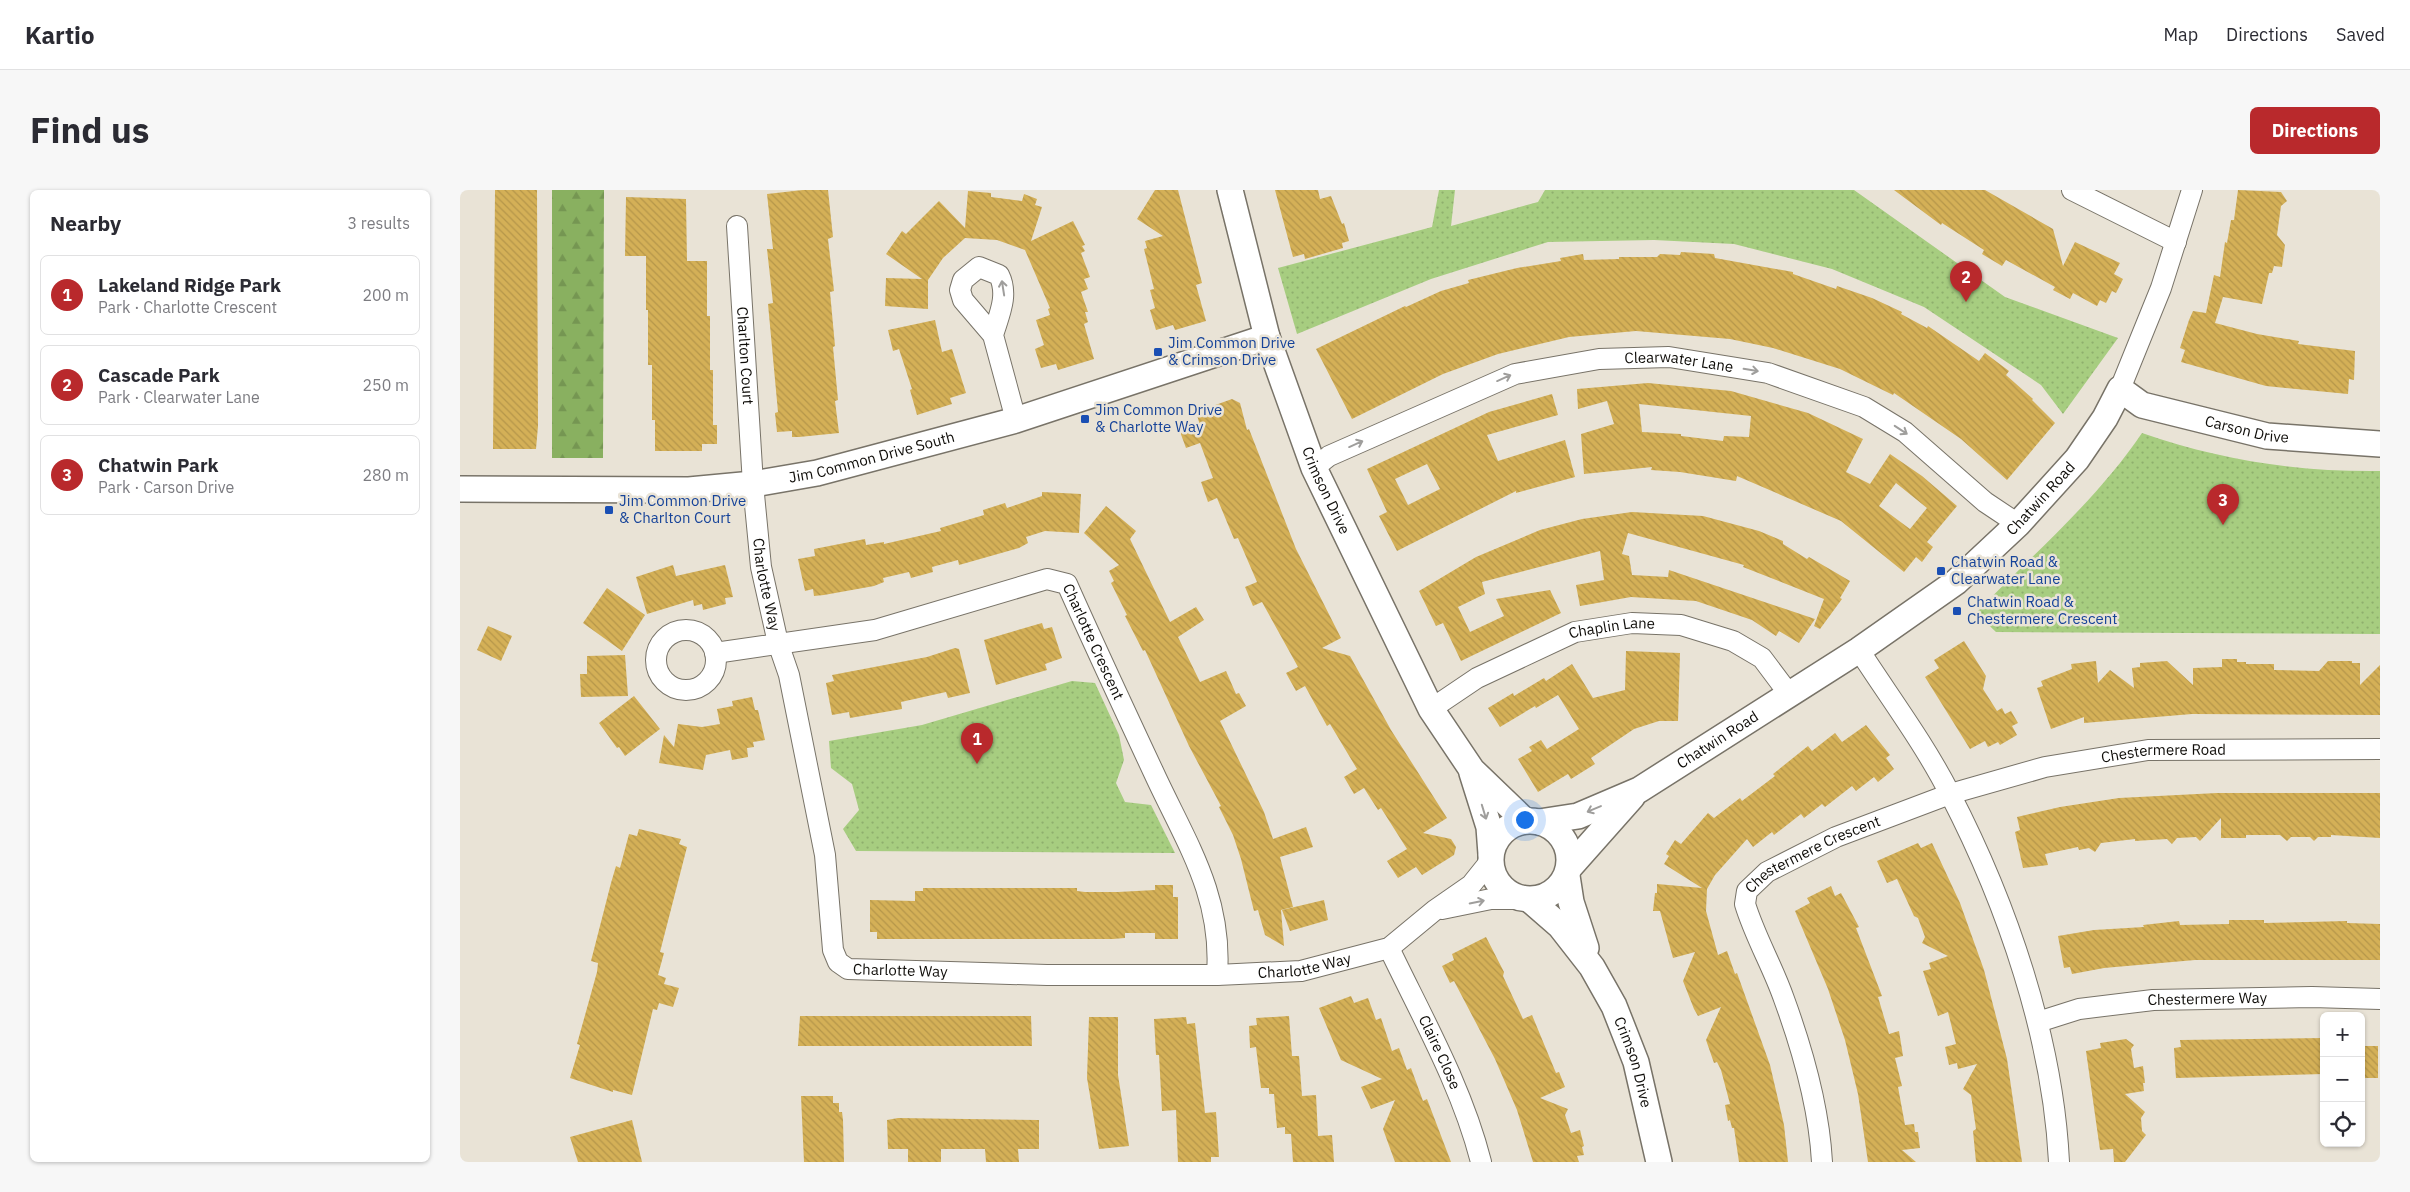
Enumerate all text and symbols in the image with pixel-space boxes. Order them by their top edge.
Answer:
text: Kartio [25,19,95,51]
text: Map [2163,23,2198,46]
text: Directions [2226,23,2308,46]
text: Saved [2336,23,2385,46]
text: Find us [30,107,149,153]
button: Directions [2250,107,2380,154]
text: Nearby [50,209,121,237]
text: 3 results [347,213,410,233]
pin: 2 [1950,261,1982,302]
text: Lakeland Ridge Park [98,273,281,297]
one-way arrow [998,281,1008,297]
text: 1 [62,285,72,305]
text: 200 m [362,285,409,305]
text: Park · Charlotte Crescent [98,297,277,317]
street label: Charlton Court [733,306,758,405]
place label: Jim Common Drive & Crimson Drive [1168,333,1295,369]
marker: Jim Common Drive & Crimson Drive [1152,346,1164,358]
street label: Clearwater Lane [1624,347,1735,376]
text: Cascade Park [98,363,220,387]
one-way arrow [1743,366,1759,376]
one-way arrow [1496,373,1511,383]
text: 2 [62,375,72,395]
text: 250 m [362,375,409,395]
text: Park · Clearwater Lane [98,387,260,407]
place label: Jim Common Drive & Charlotte Way [1095,400,1222,436]
street label: Carson Drive [2203,411,2289,447]
marker: Jim Common Drive & Charlotte Way [1079,413,1091,425]
one-way arrow [1894,425,1908,435]
street label: Jim Common Drive South [787,427,957,487]
one-way arrow [1348,439,1363,448]
street label: Crimson Drive [1298,444,1355,537]
text: Chatwin Park [98,453,219,477]
street label: Chatwin Road [2002,458,2079,539]
text: 3 [62,465,72,485]
text: 280 m [362,465,409,485]
text: Park · Carson Drive [98,477,234,497]
pin: 3 [2207,484,2239,525]
place label: Jim Common Drive & Charlton Court [619,491,746,527]
marker: Jim Common Drive & Charlton Court [603,504,615,516]
street label: Charlotte Way [749,537,785,633]
place label: Chatwin Road & Clearwater Lane [1951,552,2060,588]
marker: Chatwin Road & Clearwater Lane [1935,565,1947,577]
street label: Charlotte Crescent [1059,580,1128,703]
place label: Chatwin Road & Chestermere Crescent [1967,592,2118,628]
marker: Chatwin Road & Chestermere Crescent [1951,605,1963,617]
street label: Chaplin Lane [1565,613,1655,643]
street label: Chatwin Road [1673,707,1762,773]
pin: 1 [961,723,993,764]
street label: Chestermere Road [2099,740,2226,767]
one-way arrow [1480,803,1490,819]
one-way arrow [1587,804,1602,814]
your location [1512,807,1538,833]
street label: Chestermere Crescent [1741,811,1883,897]
one-way arrow [1469,896,1485,906]
street label: Charlotte Way [1257,948,1354,982]
street label: Charlotte Way [853,959,948,981]
street label: Chestermere Way [2147,988,2268,1010]
street label: Claire Close [1415,1012,1465,1092]
map controls [2320,1012,2365,1147]
button: + [2320,1012,2365,1057]
street label: Crimson Drive [1610,1014,1656,1109]
button: − [2320,1057,2365,1102]
button: locate [2320,1102,2365,1147]

